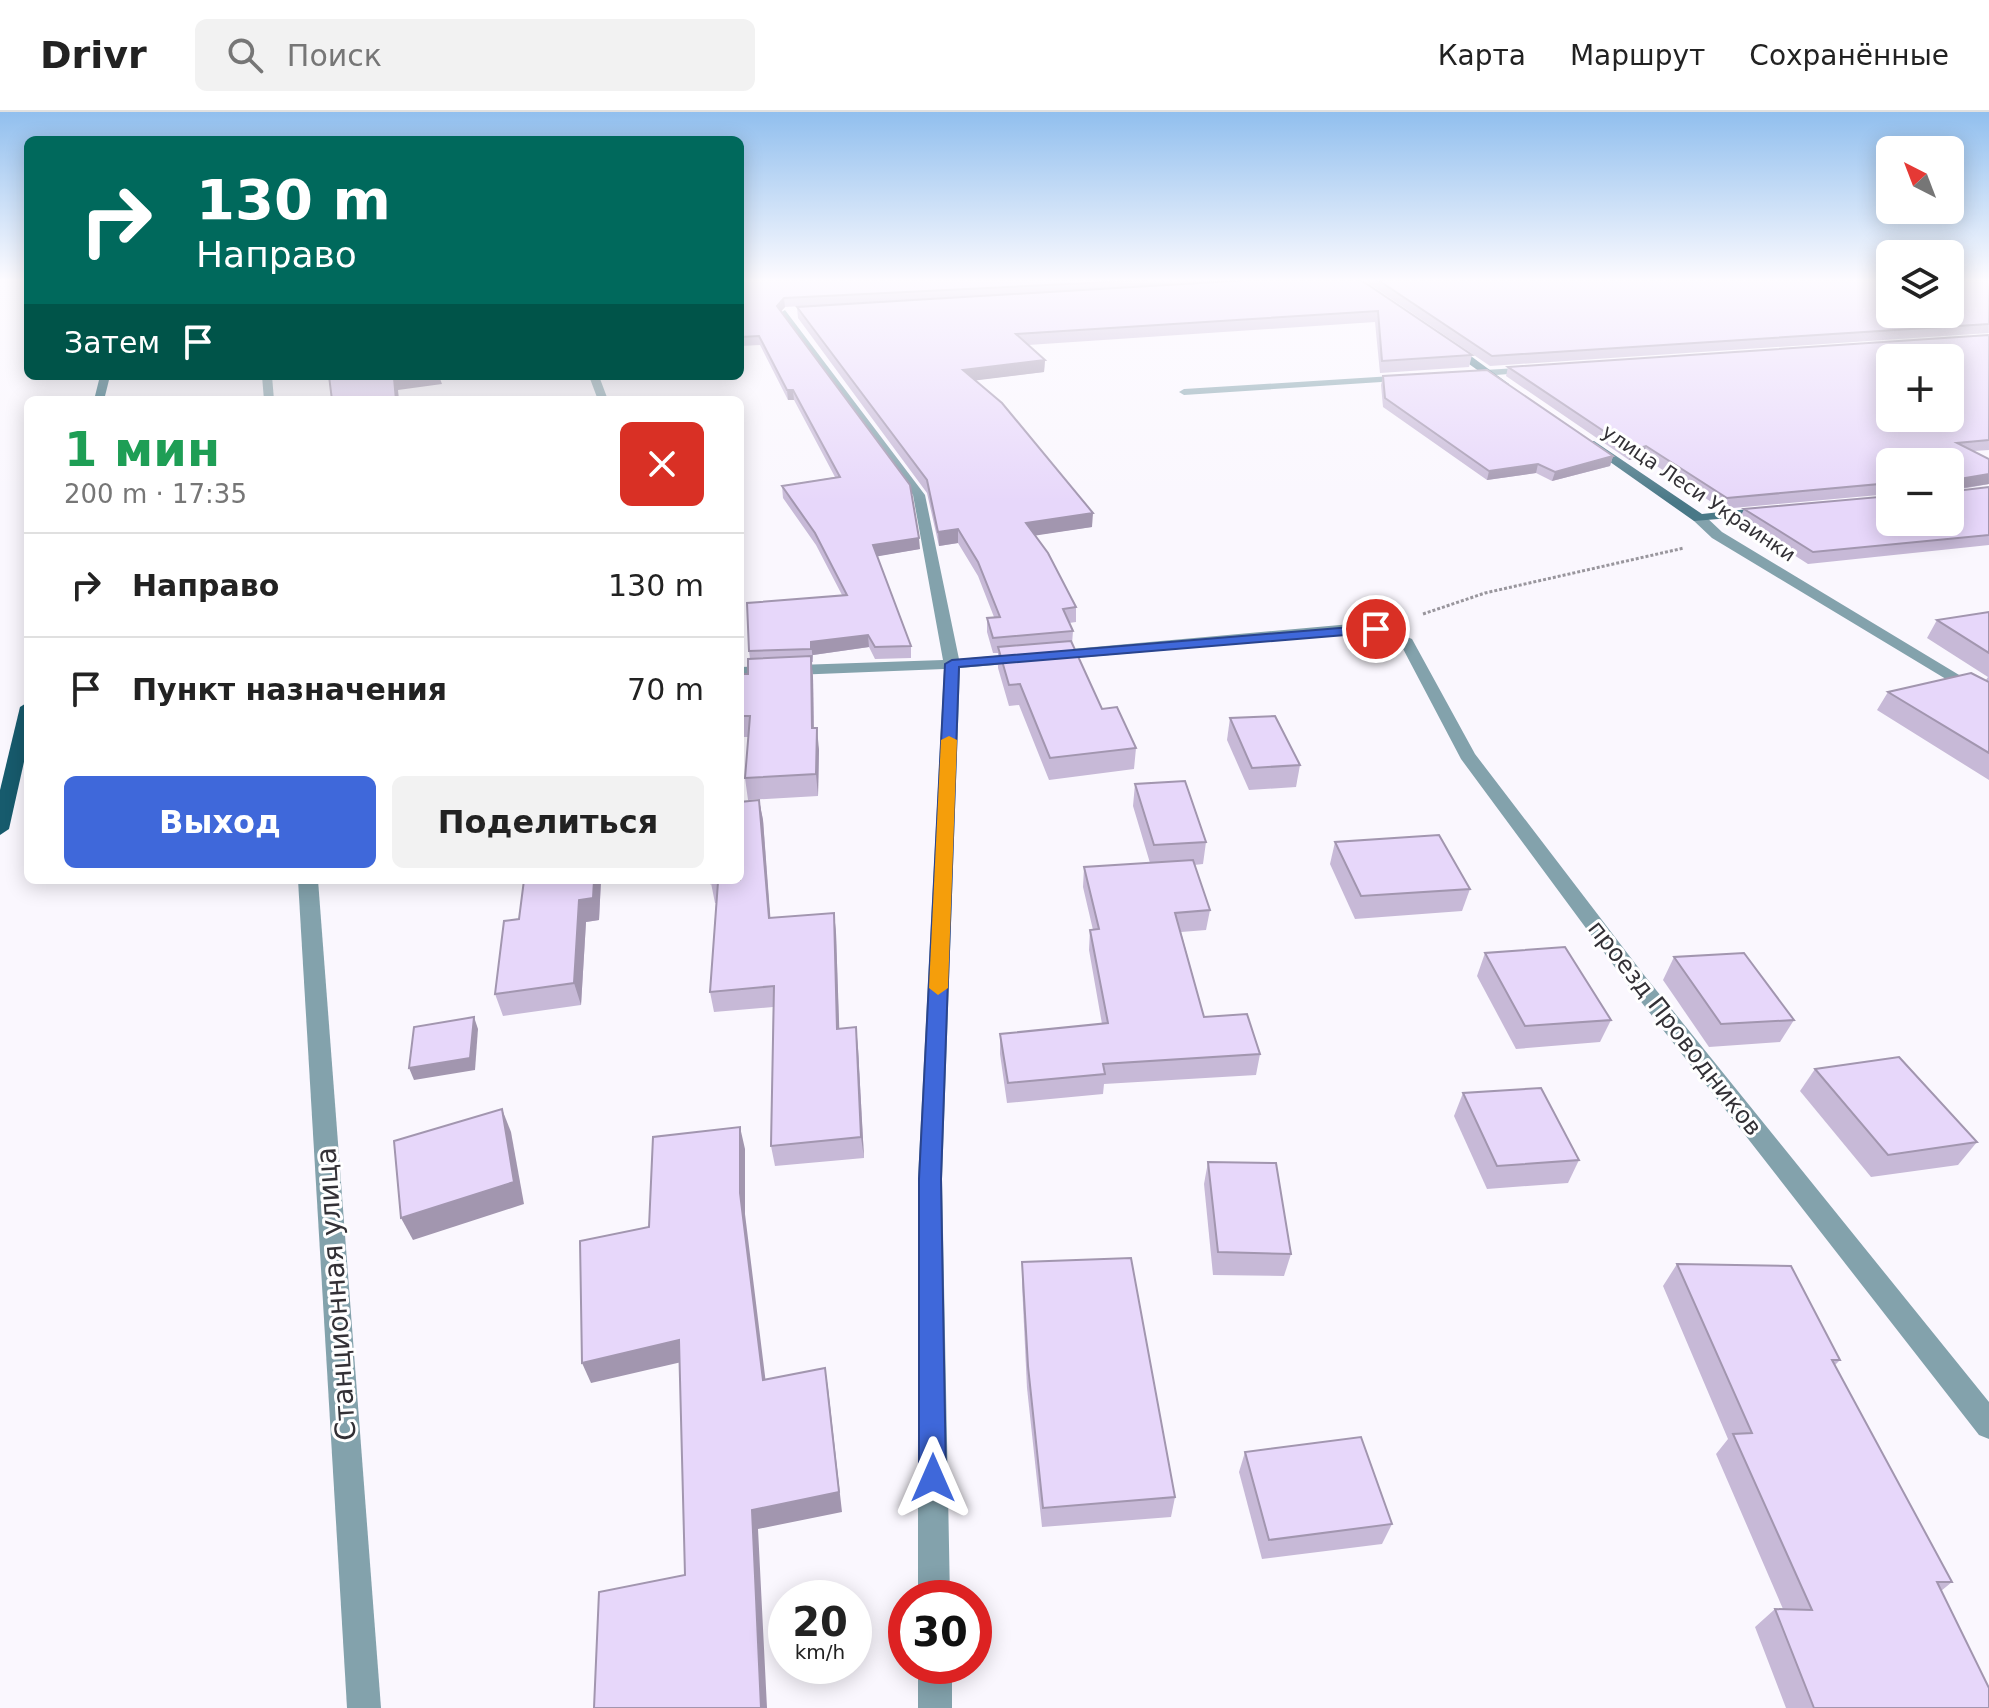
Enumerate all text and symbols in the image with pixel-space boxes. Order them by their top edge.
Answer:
search box [195,19,755,91]
text: Drivr [40,33,147,77]
icon: search [223,33,267,77]
text: Поиск [287,38,382,73]
text: Карта [1438,39,1526,72]
text: Маршрут [1570,39,1705,72]
text: Сохранённые [1749,39,1949,72]
north arrow [1876,136,1964,224]
map controls [1876,136,1964,536]
text: 130 m [196,167,391,232]
icon: right [64,168,168,272]
text: Направо [196,234,357,275]
button: layers [1876,240,1964,328]
icon: arrive [176,320,220,364]
text: Затем [64,325,160,360]
button: + [1876,344,1964,432]
street label: улица Леси Украинки [1598,419,1800,567]
text: 1 мин [64,421,220,477]
button: close [620,422,704,506]
button: − [1876,448,1964,536]
text: 200 m · 17:35 [64,479,247,509]
icon: right [64,563,108,607]
text: Направо [132,568,279,603]
text: 130 m [608,568,704,603]
pin [1342,595,1410,663]
icon: arrive [1354,607,1398,651]
icon: arrive [64,667,108,711]
text: Пункт назначения [132,672,447,707]
text: 70 m [627,672,704,707]
button: Выход [64,776,376,868]
button: Поделиться [392,776,704,868]
street label: проезд Проводников [1582,915,1768,1141]
street label: Станционная улица [309,1146,363,1442]
position arrow [891,1436,975,1520]
speed limit sign: 30 [888,1580,992,1684]
text: 20 [792,1599,848,1645]
text: km/h [795,1640,845,1664]

